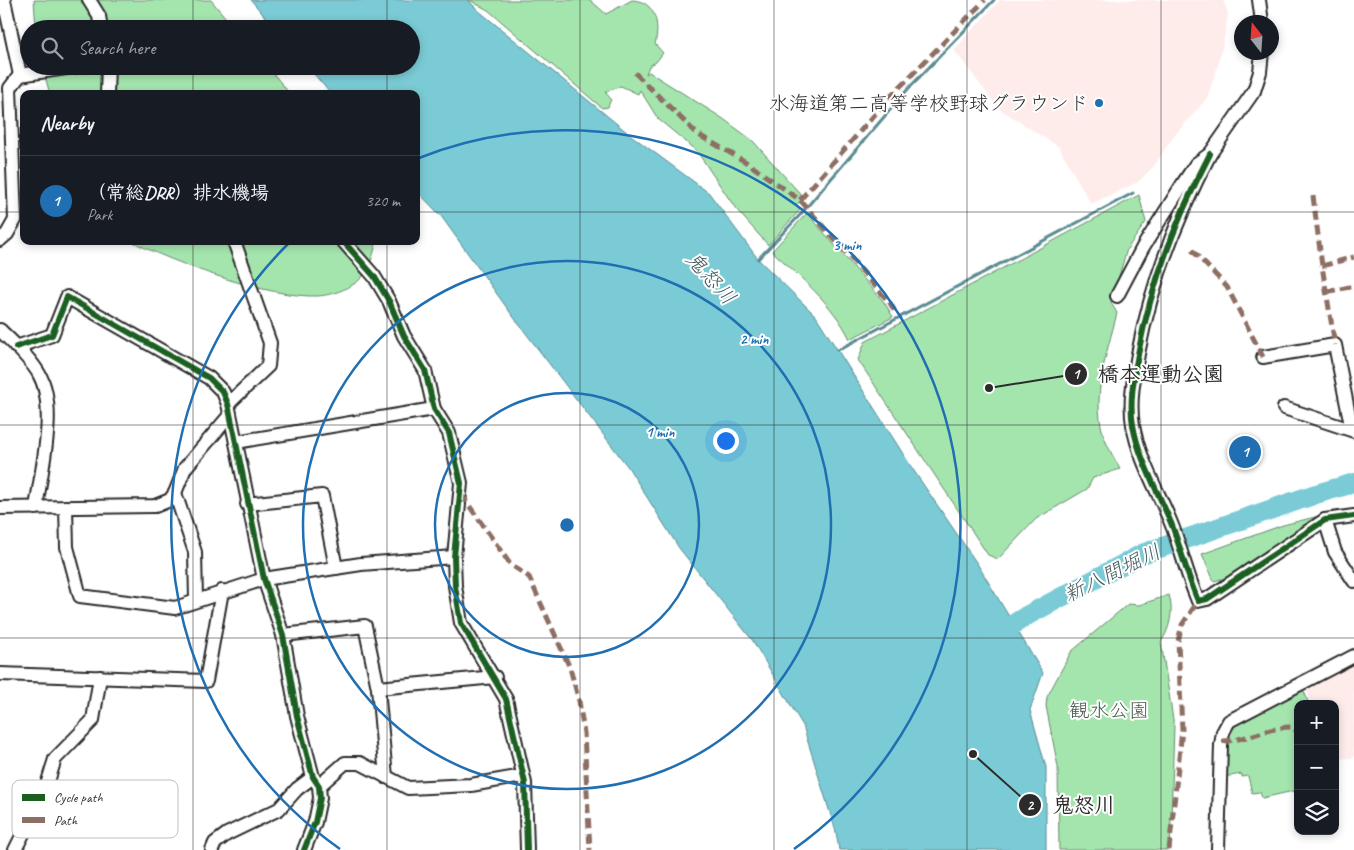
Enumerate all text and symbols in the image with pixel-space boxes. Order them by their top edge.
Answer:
north arrow [1234,15,1279,60]
search box [20,20,420,75]
icon: search [38,34,66,62]
text: Search here [78,36,155,60]
place label: 水海道第二高等学校野球グラウンド [769,91,1089,116]
marker: 水海道第二高等学校野球グラウンド [1093,97,1105,109]
text: Nearby [40,110,93,136]
text: （常総DRR）排水機場 [87,181,269,205]
text: 1 [52,191,60,211]
text: 320 m [366,191,400,211]
text: Park [87,205,112,225]
text: 3 min [833,236,862,255]
water label: 鬼怒川 [680,246,742,310]
text: 2 min [740,330,769,349]
callout: 橋本運動公園 [1063,356,1234,392]
text: 橋本運動公園 [1098,361,1224,387]
text: 1 [1073,365,1082,384]
text: 1 min [646,423,675,442]
your location [713,428,739,454]
pin: 1 [1229,433,1261,471]
centre of rings [558,516,576,534]
water label: 新八間堀川 [1059,538,1165,608]
park label: 観水公園 [1069,698,1149,723]
map controls [1294,700,1339,835]
button: + [1294,700,1339,745]
button: − [1294,745,1339,790]
legend [12,780,178,838]
callout: 鬼怒川 [1017,787,1125,823]
text: Cycle path [54,789,103,806]
button: layers [1294,790,1339,835]
text: 鬼怒川 [1053,792,1116,818]
text: 2 [1027,796,1035,815]
text: Path [54,812,78,829]

